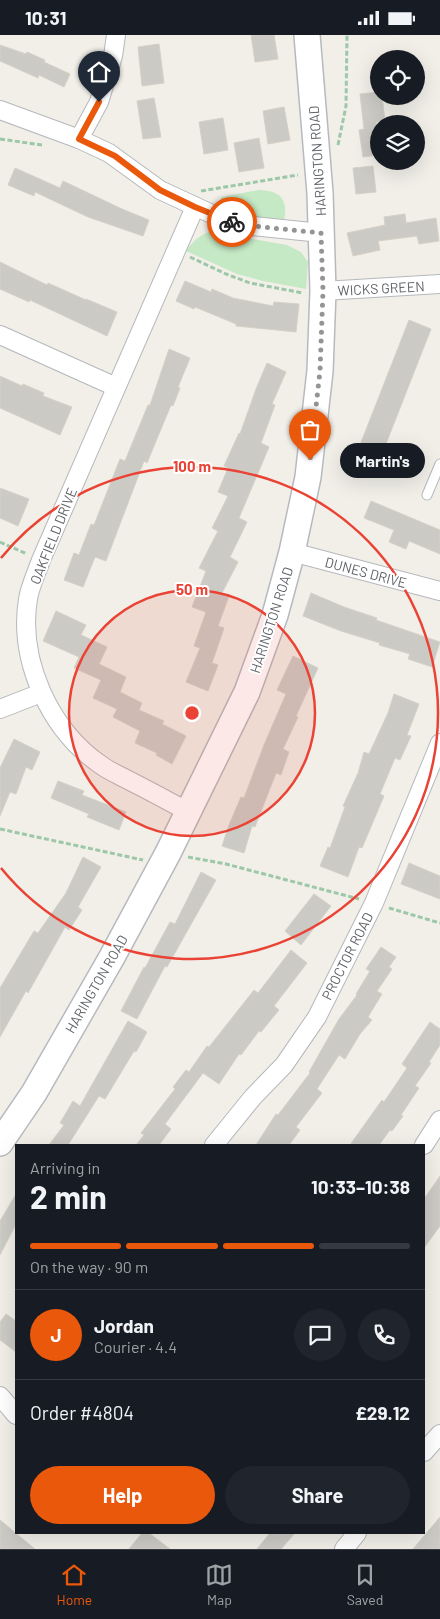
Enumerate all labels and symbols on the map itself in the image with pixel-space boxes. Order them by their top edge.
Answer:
pin [78,51,120,102]
street label: HARINGTON ROAD [305,105,329,217]
courier [207,197,257,247]
street label: WICKS GREEN [337,277,425,299]
pin [289,409,331,460]
callout: Martin's [340,443,425,477]
text: 100 m [173,457,211,475]
street label: OAKFIELD DRIVE [26,485,80,587]
street label: DUNES DRIVE [323,553,409,591]
street label: HARINGTON ROAD [246,565,296,675]
text: 50 m [176,580,208,598]
centre of rings [183,704,201,722]
street label: PROCTOR ROAD [318,909,376,1003]
street label: HARINGTON ROAD [61,932,131,1036]

